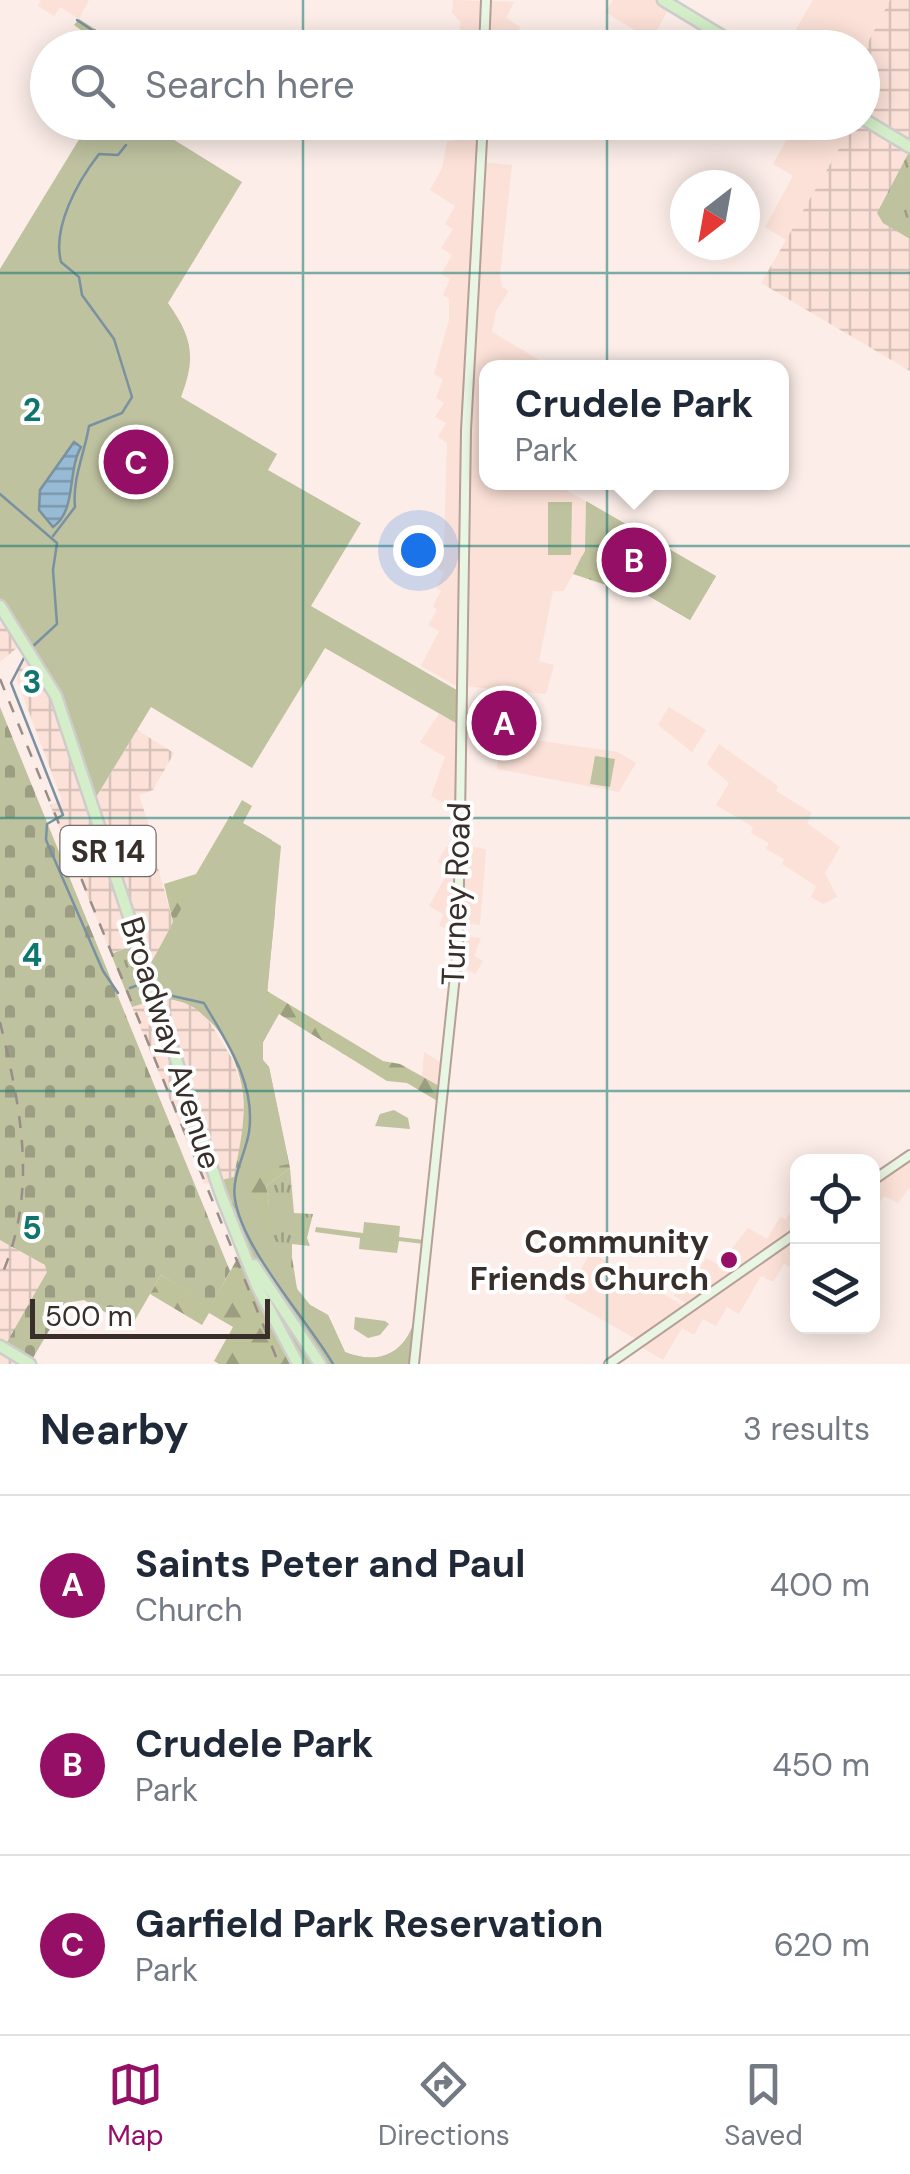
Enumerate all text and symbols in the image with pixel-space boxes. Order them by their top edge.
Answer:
search box [30,30,880,140]
icon: search [65,58,120,113]
text: Search here [145,60,355,110]
north arrow [670,170,760,260]
popup [479,360,789,490]
text: Crudele Park [515,379,753,429]
text: 2 [23,389,41,431]
pin: C [104,424,168,500]
text: Park [515,429,578,471]
pin: B [602,522,666,598]
your location [393,525,444,576]
text: 3 [22,661,42,703]
pin: A [472,686,536,760]
street label: Turney Road [432,802,480,986]
road number: SR 14 [61,826,156,876]
street label: Broadway Avenue [110,912,232,1174]
text: 4 [22,934,42,976]
map controls [790,1154,880,1334]
button: locate [790,1154,880,1244]
text: 5 [22,1207,42,1249]
place label: Community Friends Church [470,1221,709,1300]
button: layers [790,1244,880,1334]
marker: Community Friends Church [718,1249,740,1271]
scale bar [30,1294,270,1338]
text: 500 m [45,1298,133,1335]
text: Nearby [40,1402,189,1457]
text: 3 results [743,1408,870,1450]
text: Saints Peter and Paul [135,1539,525,1589]
text: A [61,1564,84,1606]
text: 400 m [770,1564,870,1606]
text: Church [135,1589,243,1631]
text: Crudele Park [135,1719,374,1769]
text: B [62,1744,83,1786]
text: 450 m [772,1744,870,1786]
text: Park [135,1769,198,1811]
text: Garfield Park Reservation [135,1899,603,1949]
text: C [61,1924,84,1966]
text: 620 m [774,1924,870,1966]
text: Park [135,1949,198,1991]
tab: Map [107,2057,164,2154]
tab: Directions [378,2057,510,2154]
tab: Saved [724,2057,803,2154]

